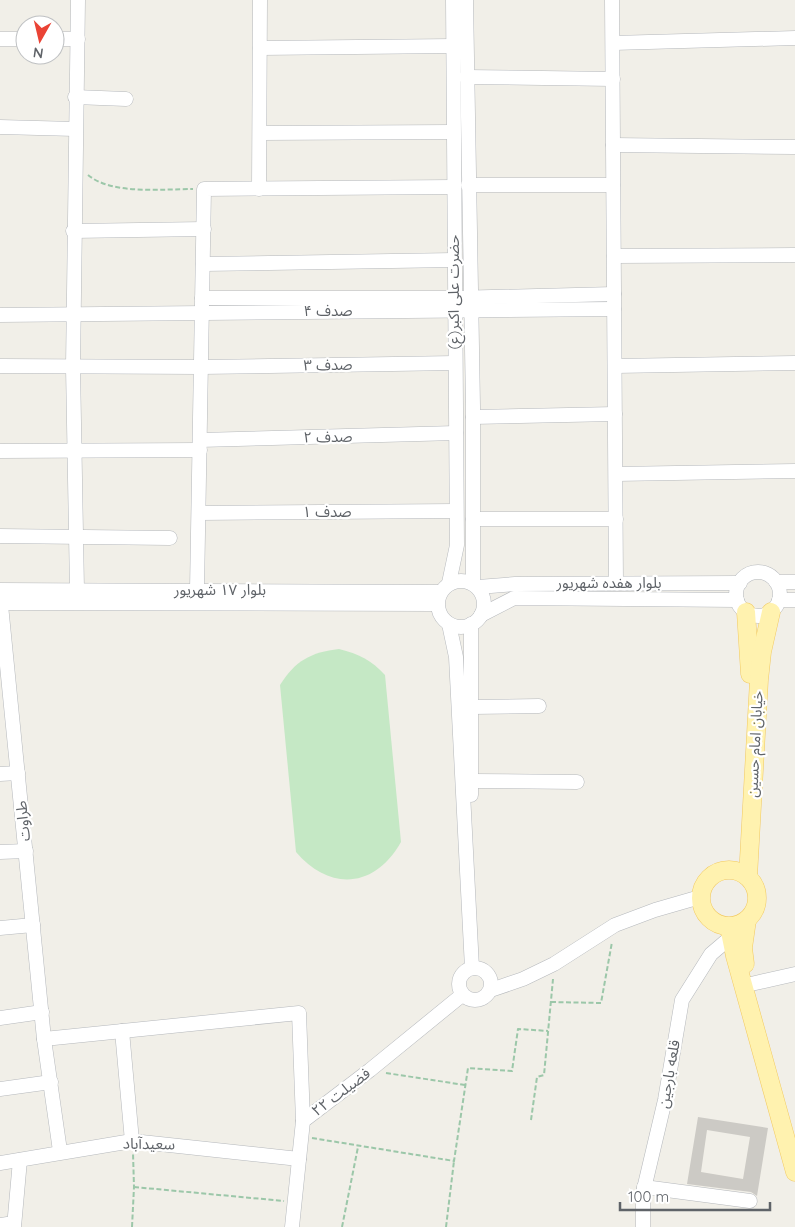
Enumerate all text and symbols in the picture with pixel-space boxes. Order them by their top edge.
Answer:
north arrow [15,15,65,65]
text: N [32,43,45,63]
street label: حضرت علی اکبر(ع) [444,234,466,349]
street label: صدف ۴ [304,301,352,320]
street label: صدف ۳ [303,355,353,374]
street label: صدف ۲ [303,427,353,446]
street label: صدف ۱ [303,502,351,521]
street label: بلوار هفده شهریور [556,573,661,592]
street label: بلوار ۱۷ شهریور [173,580,266,599]
street label: خیابان امام حسین [742,690,769,798]
street label: طراوت [11,800,34,842]
street label: قلعه بارجین [653,1038,684,1110]
street label: فضیلت ۲۲ [308,1063,374,1120]
street label: سعیدآباد [123,1134,176,1153]
scale bar [620,1180,770,1212]
text: 100 m [628,1187,669,1206]

